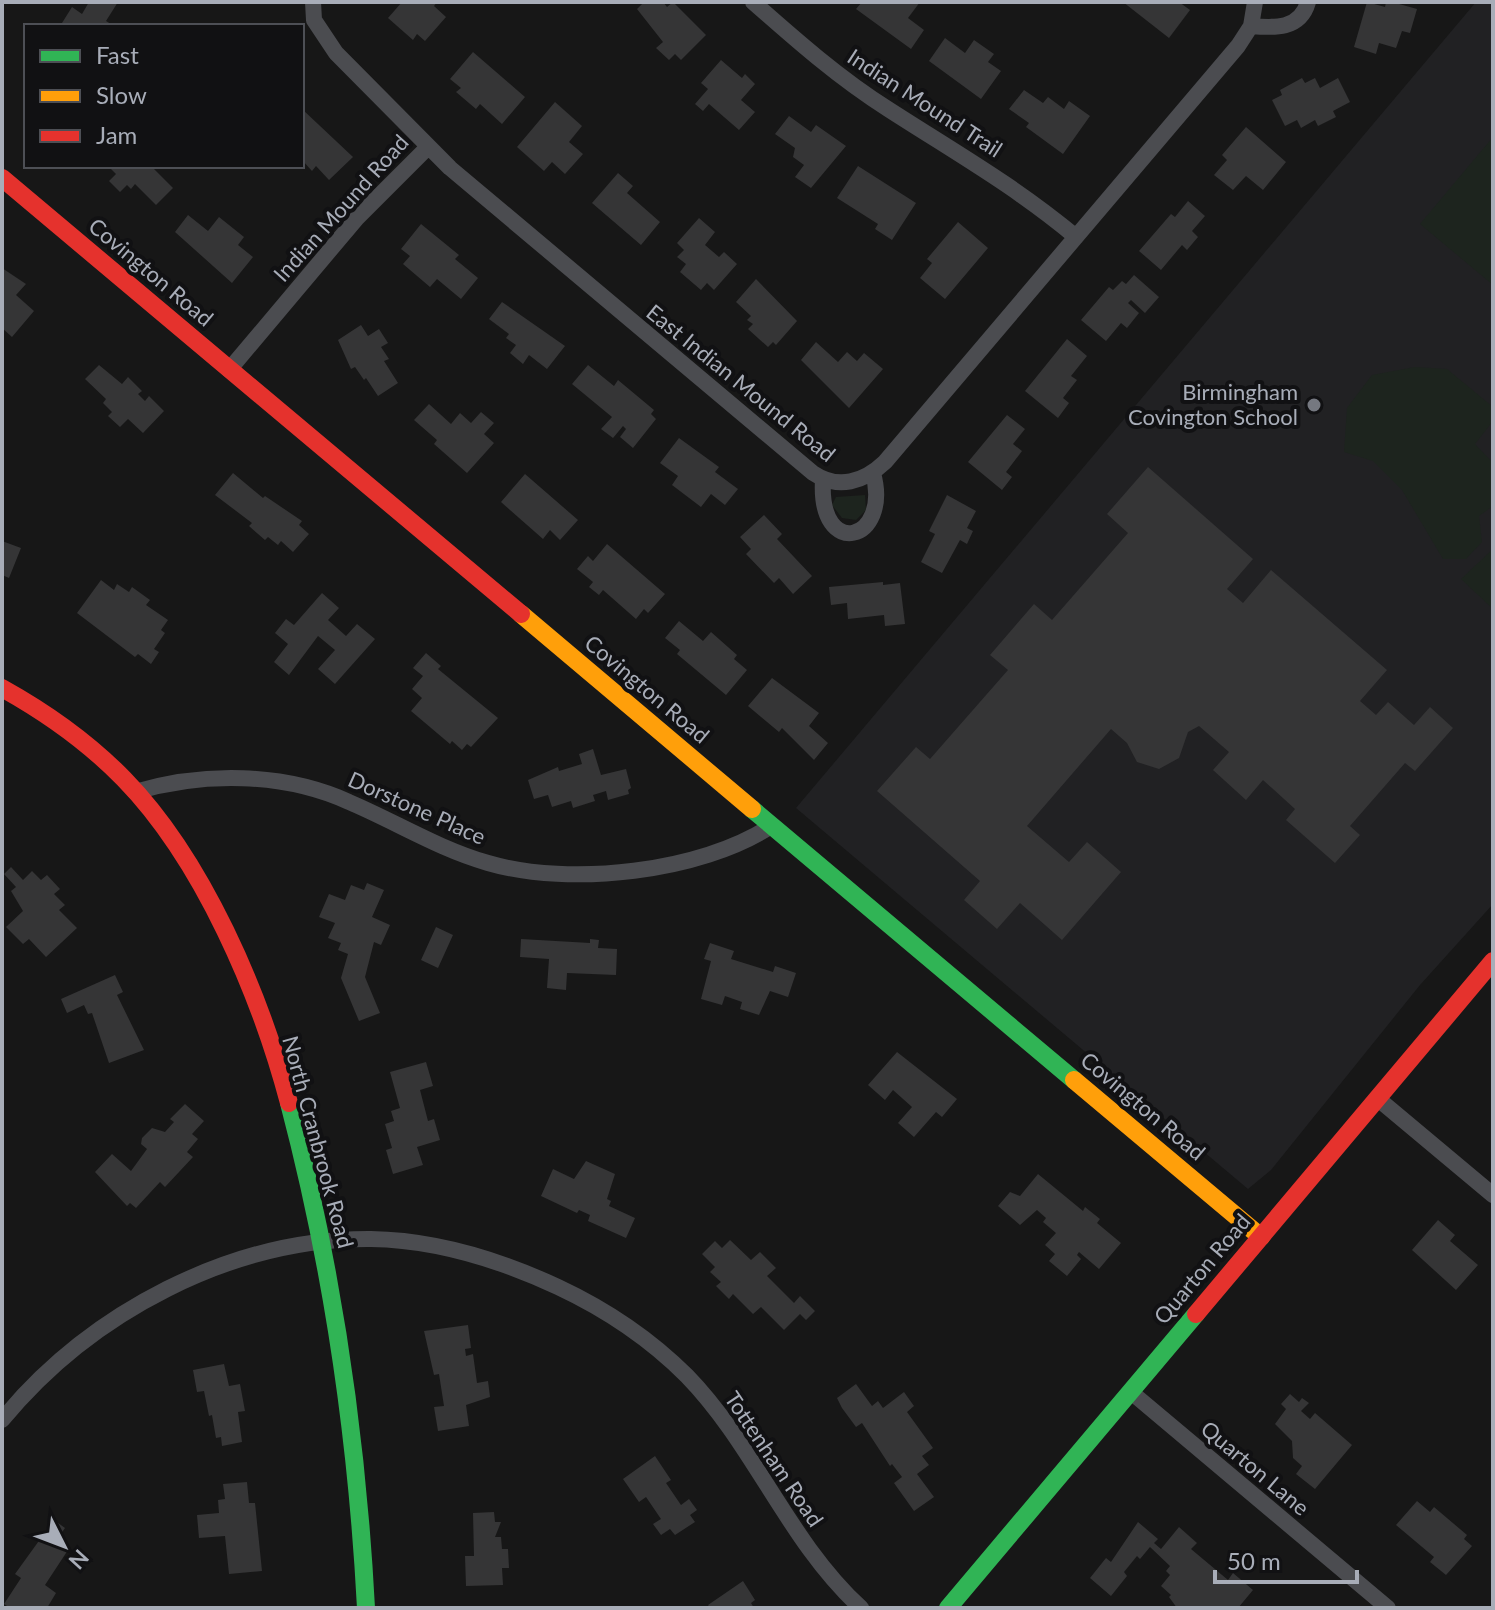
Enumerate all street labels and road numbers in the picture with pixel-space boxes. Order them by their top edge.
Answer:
street label: Indian Mound Trail [843,43,1008,163]
street label: Indian Mound Road [268,129,414,287]
street label: Covington Road [84,212,219,331]
street label: East Indian Mound Road [641,298,841,467]
street label: Covington Road [580,629,715,748]
street label: Dorstone Place [344,765,490,850]
street label: North Cranbrook Road [277,1033,360,1251]
street label: Covington Road [1076,1046,1211,1165]
street label: Quarton Road [1148,1208,1256,1329]
street label: Tottenham Road [719,1386,830,1531]
street label: Quarton Lane [1196,1415,1315,1521]

